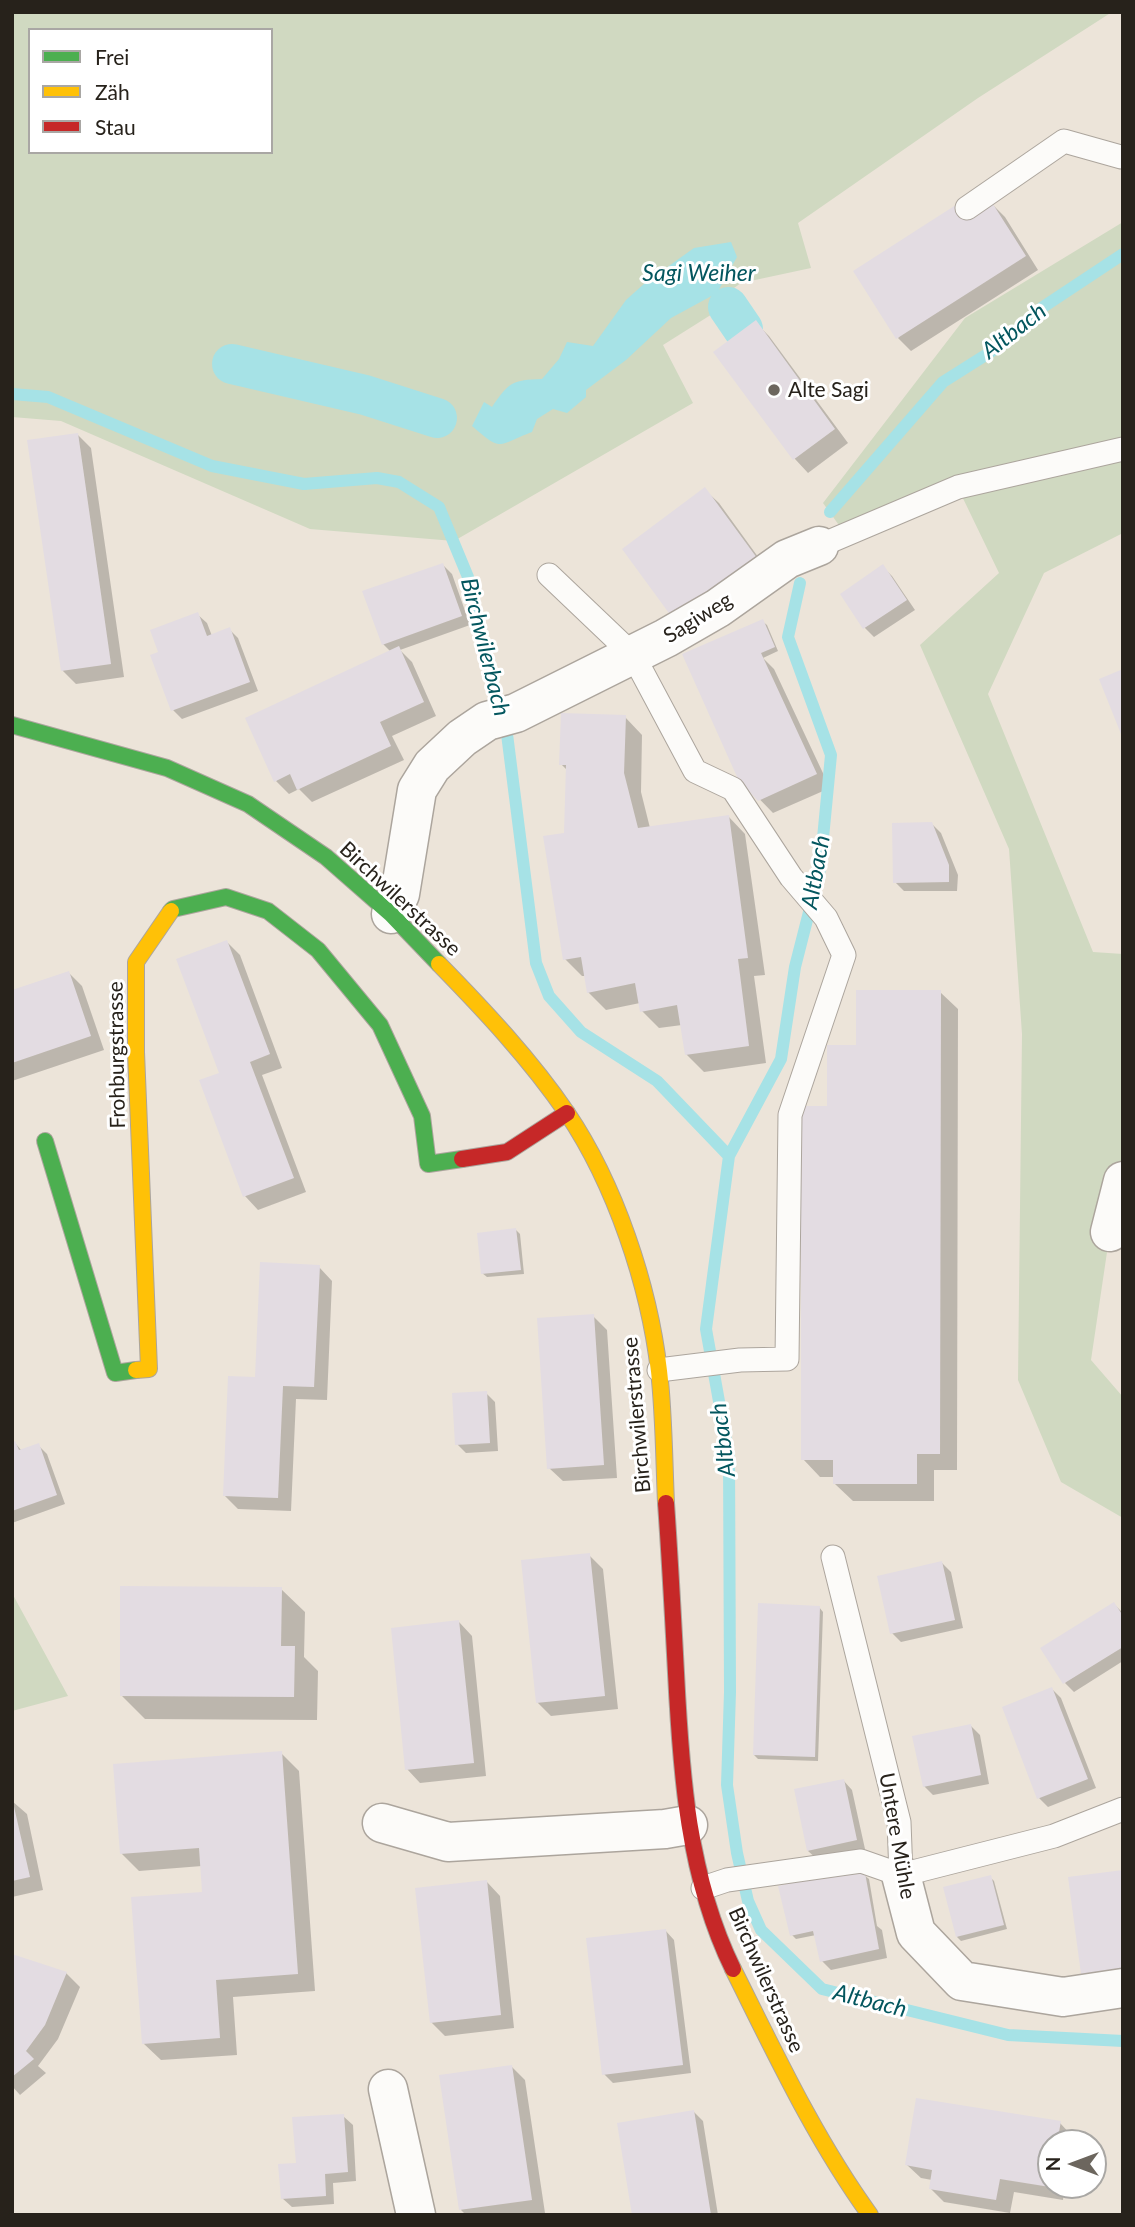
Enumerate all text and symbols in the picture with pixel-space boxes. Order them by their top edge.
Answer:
legend [28,28,273,154]
text: Frei [95,44,129,69]
text: Zäh [95,79,130,104]
text: Stau [95,114,136,139]
water label: Sagi Weiher [642,260,756,288]
water label: Altbach [976,297,1052,365]
place label: Alte Sagi [788,377,869,403]
marker: Alte Sagi [766,382,782,398]
water label: Birchwilerbach [455,575,515,719]
street label: Sagiweg [659,587,737,649]
water label: Altbach [796,833,836,911]
street label: Birchwilerstrasse [334,836,466,962]
street label: Frohburgstrasse [103,981,131,1129]
street label: Birchwilerstrasse [618,1336,656,1494]
water label: Altbach [705,1401,741,1479]
street label: Untere Mühle [874,1771,920,1901]
street label: Birchwilerstrasse [723,1903,809,2057]
water label: Altbach [831,1979,909,2023]
north arrow [1037,2129,1107,2199]
text: N [1041,2157,1064,2171]

